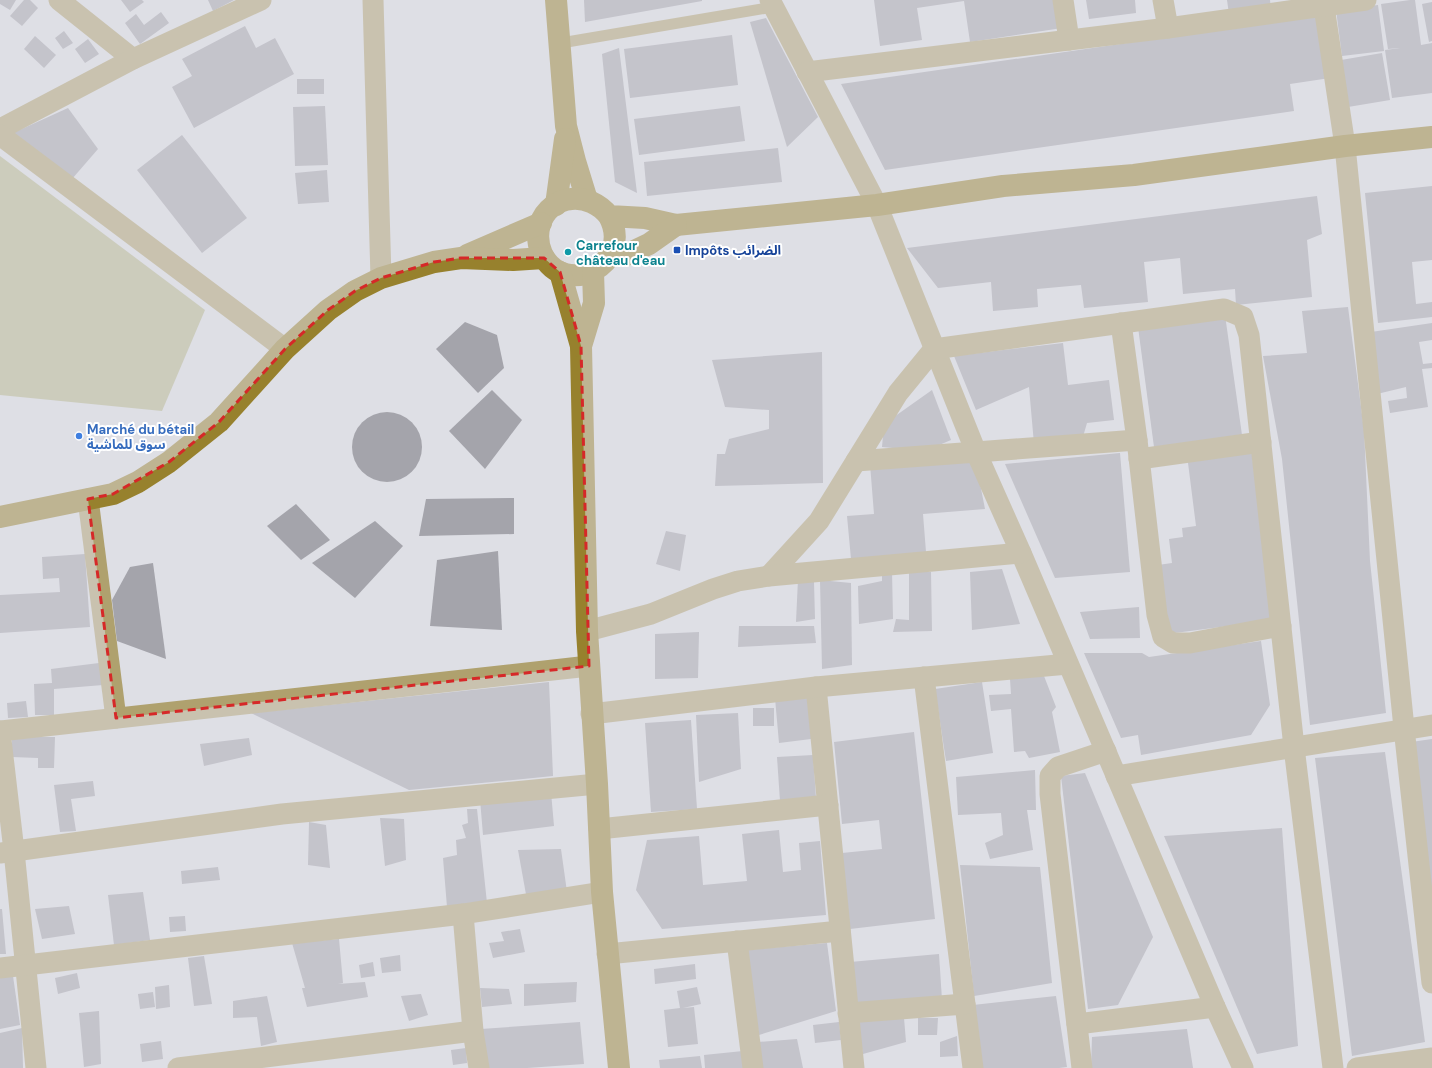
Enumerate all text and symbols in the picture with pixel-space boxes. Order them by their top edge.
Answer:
place label: Carrefour château d'eau [576,237,665,269]
place label: Impôts الضرائب [685,242,781,259]
marker: Impôts الضرائب [672,245,682,255]
marker: Carrefour château d'eau [563,247,573,257]
place label: Marché du bétail سوق للماشية [87,421,194,453]
marker: Marché du bétail سوق للماشية [74,431,84,441]

